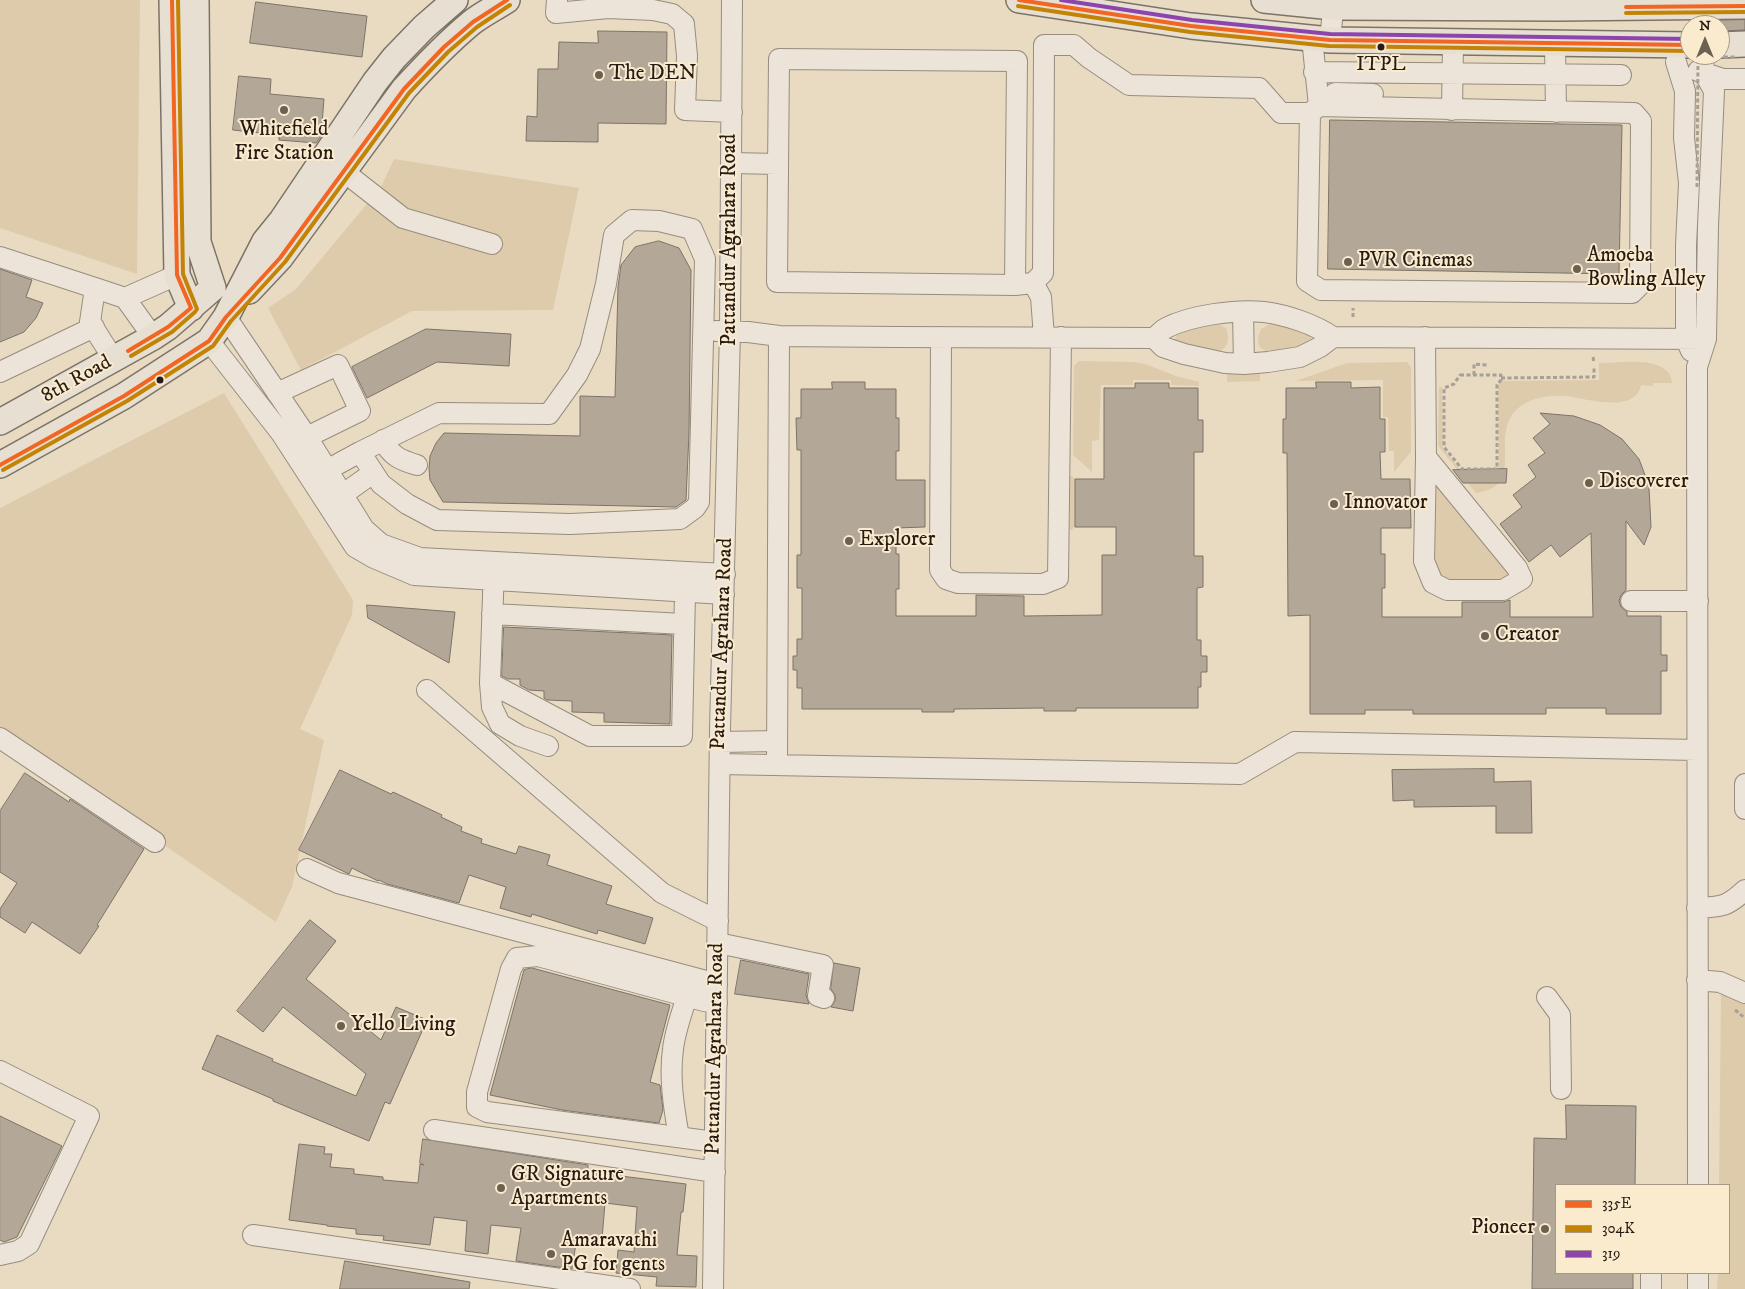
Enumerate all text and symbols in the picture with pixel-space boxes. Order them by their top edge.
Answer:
north arrow [1680,15,1730,65]
text: N [1699,17,1711,35]
marker: ITPL [1376,42,1386,52]
place label: ITPL [1356,54,1406,78]
place label: The DEN [609,62,697,88]
marker: The DEN [593,69,605,81]
marker: Whitefield Fire Station [278,104,290,116]
place label: Whitefield Fire Station [234,118,334,168]
street label: Pattandur Agrahara Road [718,134,744,346]
place label: Amoeba Bowling Alley [1587,244,1706,294]
place label: PVR Cinemas [1358,249,1473,275]
marker: PVR Cinemas [1342,256,1354,268]
marker: Amoeba Bowling Alley [1571,263,1583,275]
street label: 8th Road [38,350,116,410]
unlabelled marker [155,375,165,385]
place label: Discoverer [1599,470,1689,496]
marker: Discoverer [1583,477,1595,489]
place label: Innovator [1344,491,1428,517]
marker: Innovator [1328,498,1340,510]
place label: Explorer [859,528,935,554]
marker: Explorer [843,535,855,547]
street label: Pattandur Agrahara Road [707,537,739,751]
place label: Creator [1495,623,1559,649]
marker: Creator [1479,630,1491,642]
street label: Pattandur Agrahara Road [702,943,730,1155]
place label: Yello Living [351,1013,455,1039]
marker: Yello Living [335,1020,347,1032]
place label: GR Signature Apartments [511,1163,624,1213]
marker: GR Signature Apartments [495,1182,507,1194]
legend [1555,1184,1730,1274]
text: 335E [1602,1194,1631,1213]
place label: Pioneer [1471,1216,1535,1242]
text: 304K [1602,1219,1635,1238]
marker: Pioneer [1539,1223,1551,1235]
place label: Amaravathi PG for gents [561,1229,665,1279]
text: 319 [1602,1244,1621,1263]
marker: Amaravathi PG for gents [545,1248,557,1260]

